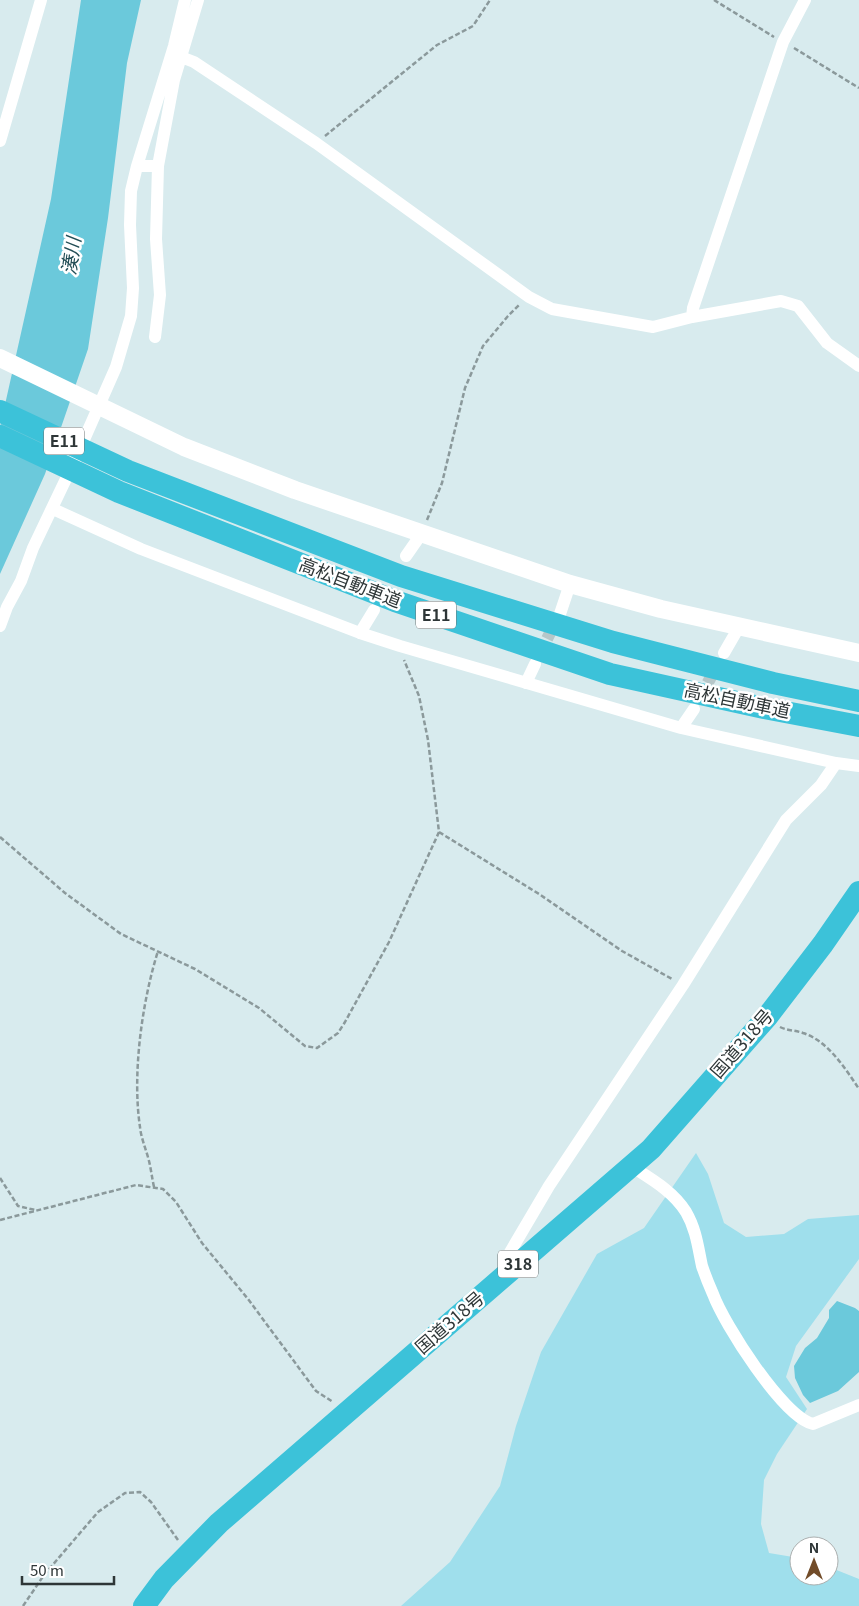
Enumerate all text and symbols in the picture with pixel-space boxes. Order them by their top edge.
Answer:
water label: 湊川 [54,233,86,276]
road number: E11 [44,428,84,454]
street label: 高松自動車道 [296,550,406,613]
road number: E11 [416,602,456,628]
street label: 高松自動車道 [682,675,793,723]
street label: 国道318号 [703,1002,778,1083]
road number: 318 [498,1250,538,1278]
street label: 国道318号 [408,1284,489,1359]
north arrow [789,1536,839,1586]
text: N [809,1537,819,1557]
scale bar [22,1554,115,1586]
text: 50 m [30,1559,64,1580]

